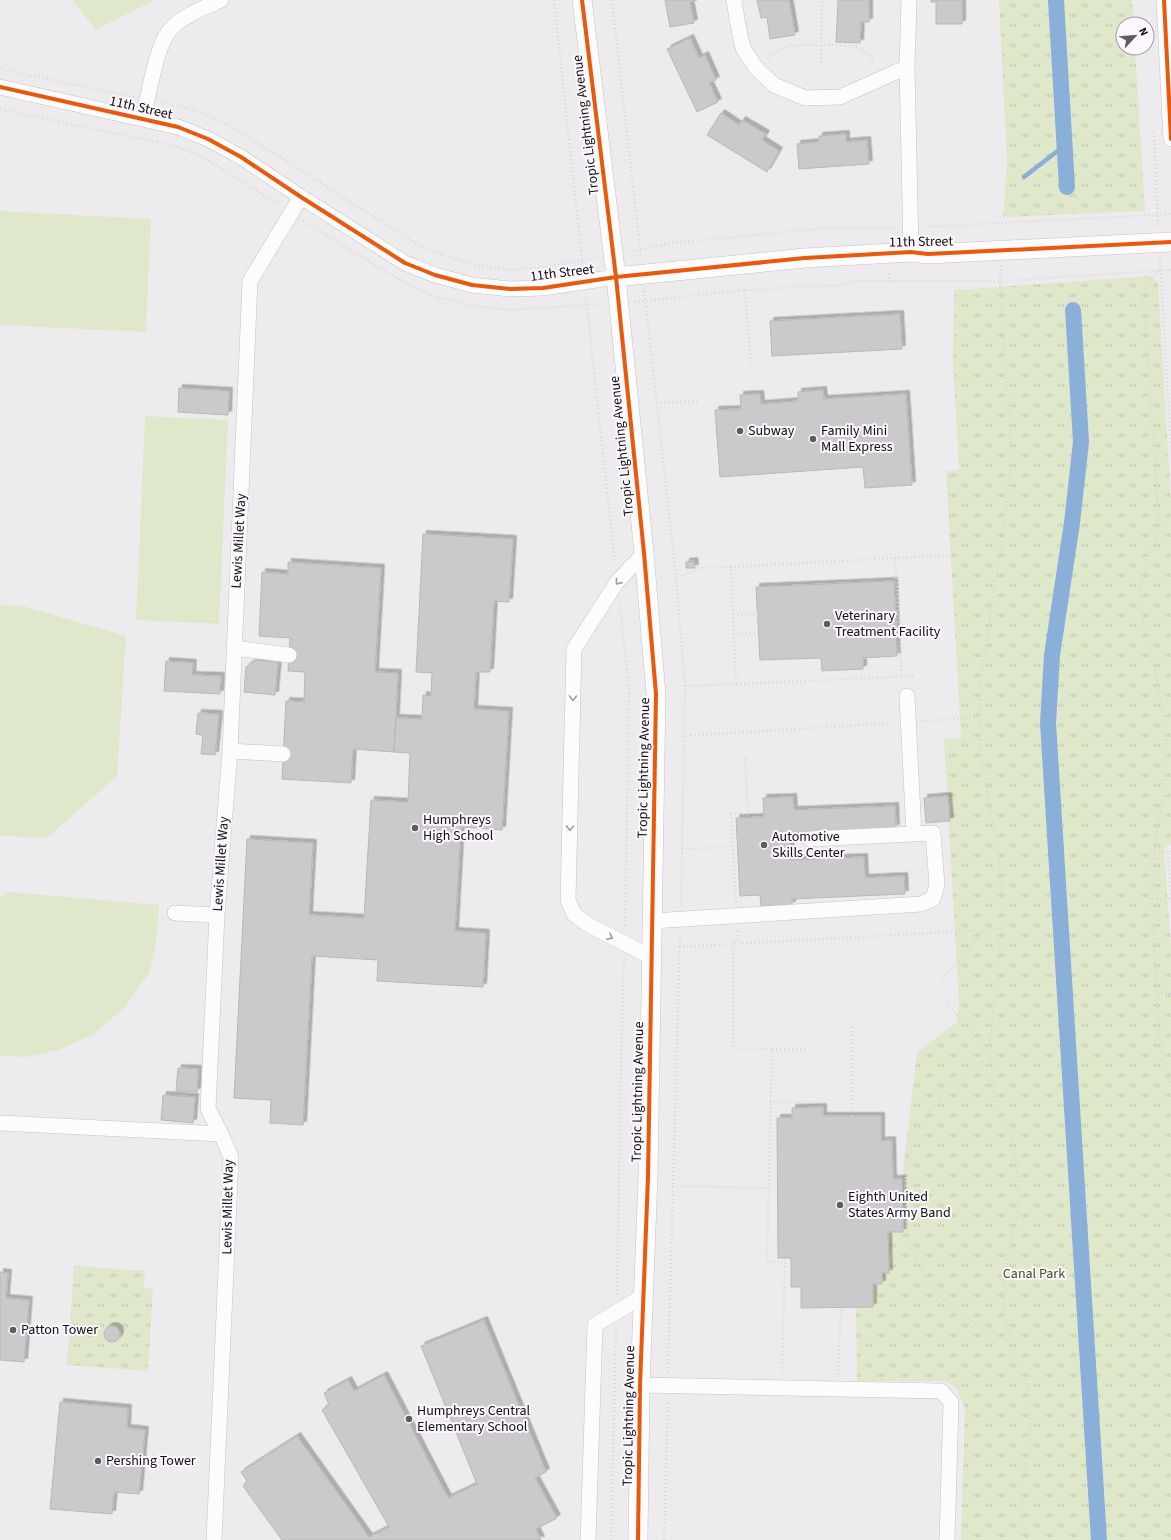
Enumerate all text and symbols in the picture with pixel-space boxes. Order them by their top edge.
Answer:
north arrow [1115,16,1155,56]
text: N [1135,25,1152,38]
street label: Tropic Lightning Avenue [567,54,605,196]
street label: 11th Street [108,91,175,125]
street label: 11th Street [889,231,954,253]
street label: 11th Street [529,259,595,287]
street label: Tropic Lightning Avenue [605,375,639,517]
place label: Subway [748,421,795,441]
place label: Family Mini Mall Express [821,421,893,457]
marker: Subway [735,426,745,436]
marker: Family Mini Mall Express [808,434,818,444]
street label: Lewis Millet Way [227,492,252,589]
one-way arrow [615,577,622,584]
place label: Veterinary Treatment Facility [835,606,941,642]
marker: Veterinary Treatment Facility [822,619,832,629]
one-way arrow [568,695,577,701]
street label: Tropic Lightning Avenue [633,697,655,839]
place label: Humphreys High School [423,810,494,846]
street label: Lewis Millet Way [208,815,234,912]
marker: Humphreys High School [410,823,420,833]
one-way arrow [566,825,574,831]
place label: Automotive Skills Center [772,827,845,863]
marker: Automotive Skills Center [759,840,769,850]
one-way arrow [606,932,614,939]
street label: Tropic Lightning Avenue [627,1021,649,1163]
street label: Lewis Millet Way [217,1159,239,1255]
place label: Eighth United States Army Band [848,1187,951,1223]
marker: Eighth United States Army Band [835,1200,845,1210]
park label: Canal Park [1003,1264,1065,1284]
place label: Patton Tower [21,1320,98,1340]
marker: Patton Tower [8,1325,18,1335]
street label: Tropic Lightning Avenue [618,1345,640,1487]
place label: Humphreys Central Elementary School [417,1401,531,1437]
marker: Humphreys Central Elementary School [404,1414,414,1424]
place label: Pershing Tower [106,1451,196,1471]
marker: Pershing Tower [93,1456,103,1466]

